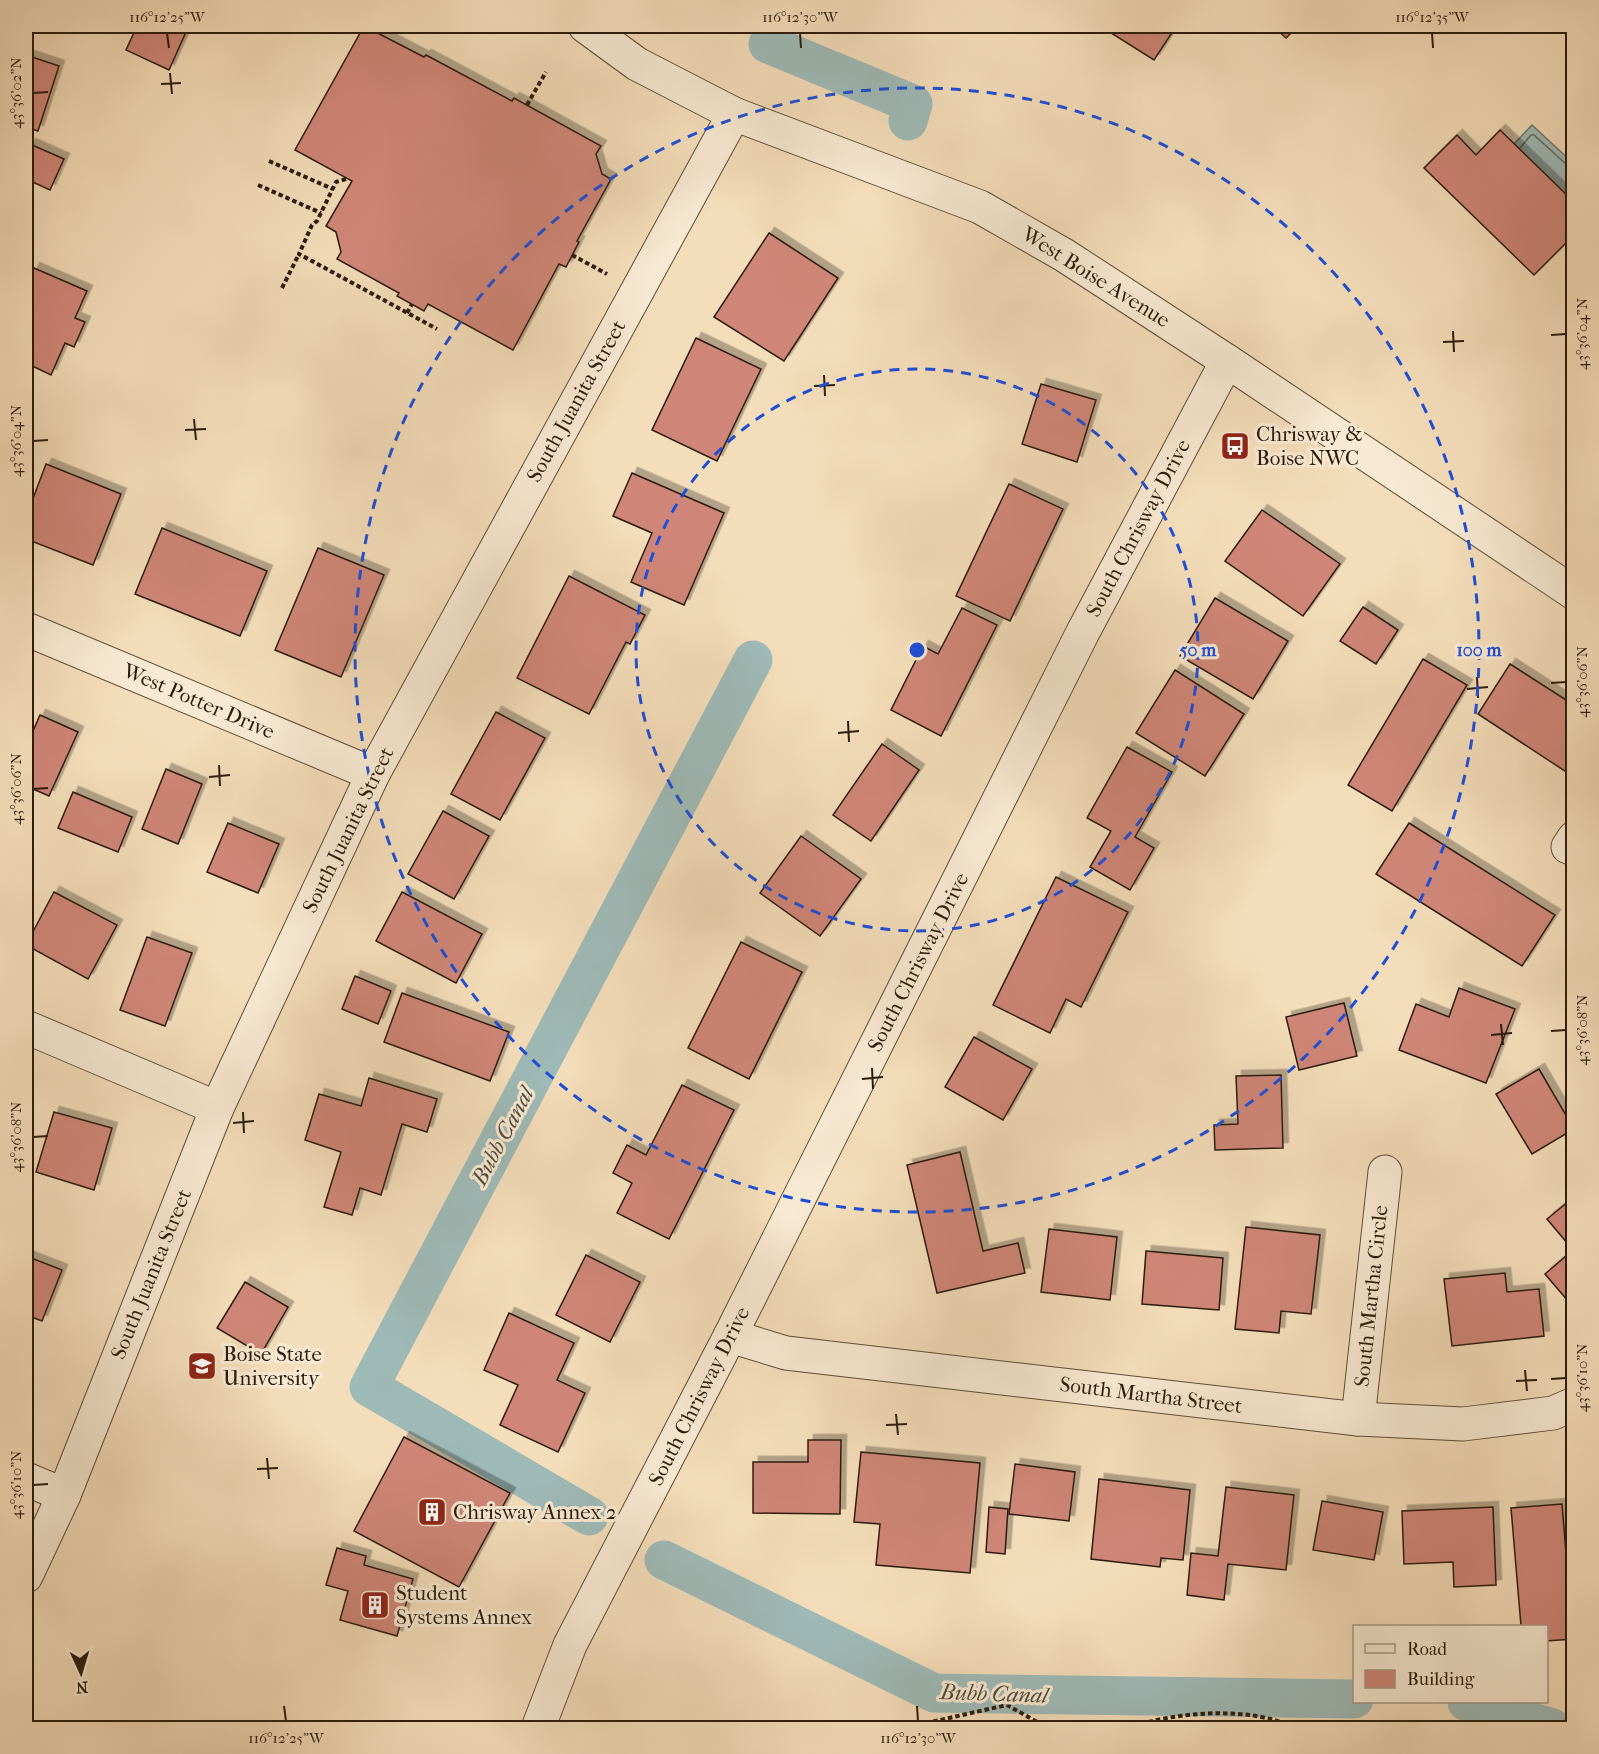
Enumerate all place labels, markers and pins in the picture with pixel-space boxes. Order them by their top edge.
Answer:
place label: Chrisway & Boise NWC [1256,422,1362,470]
bus stop icon: Chrisway & Boise NWC [1219,430,1251,462]
centre of rings [907,640,927,660]
place label: Boise State University [223,1342,322,1390]
school or university icon: Boise State University [186,1350,218,1382]
building icon: Chrisway Annex 2 [416,1496,448,1528]
place label: Chrisway Annex 2 [453,1500,617,1524]
place label: Student Systems Annex [396,1581,532,1629]
building icon: Student Systems Annex [359,1589,391,1621]

